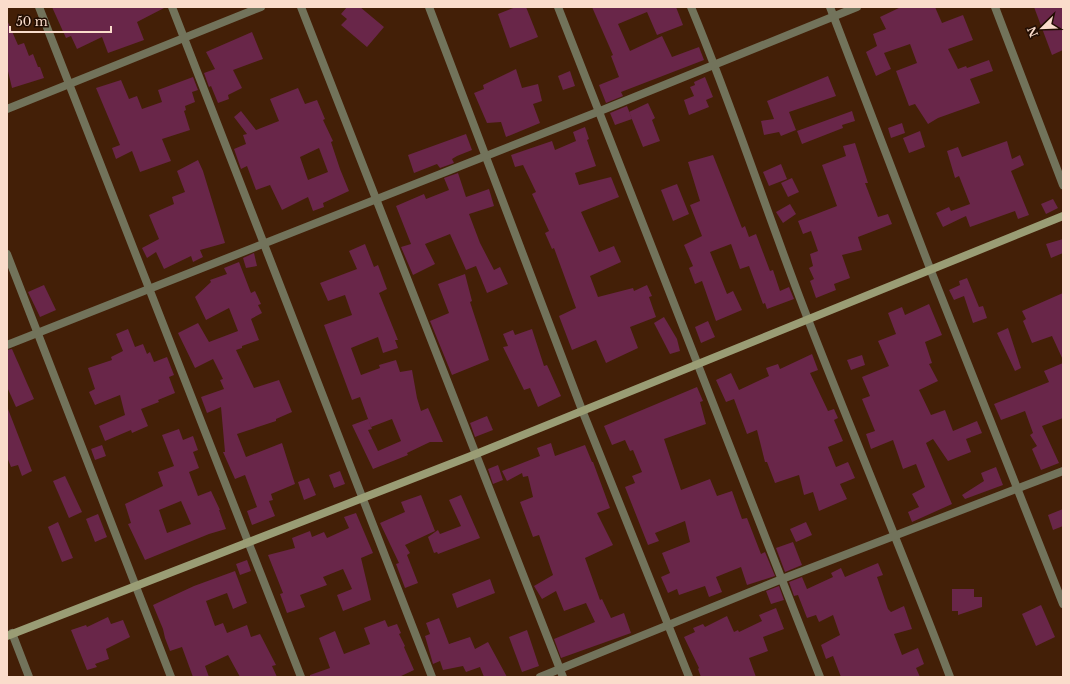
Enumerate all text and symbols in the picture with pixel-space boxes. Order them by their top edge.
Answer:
scale bar [10,8,111,34]
north arrow [1022,8,1062,48]
text: 50 m [16,14,48,29]
text: N [1024,24,1041,39]

